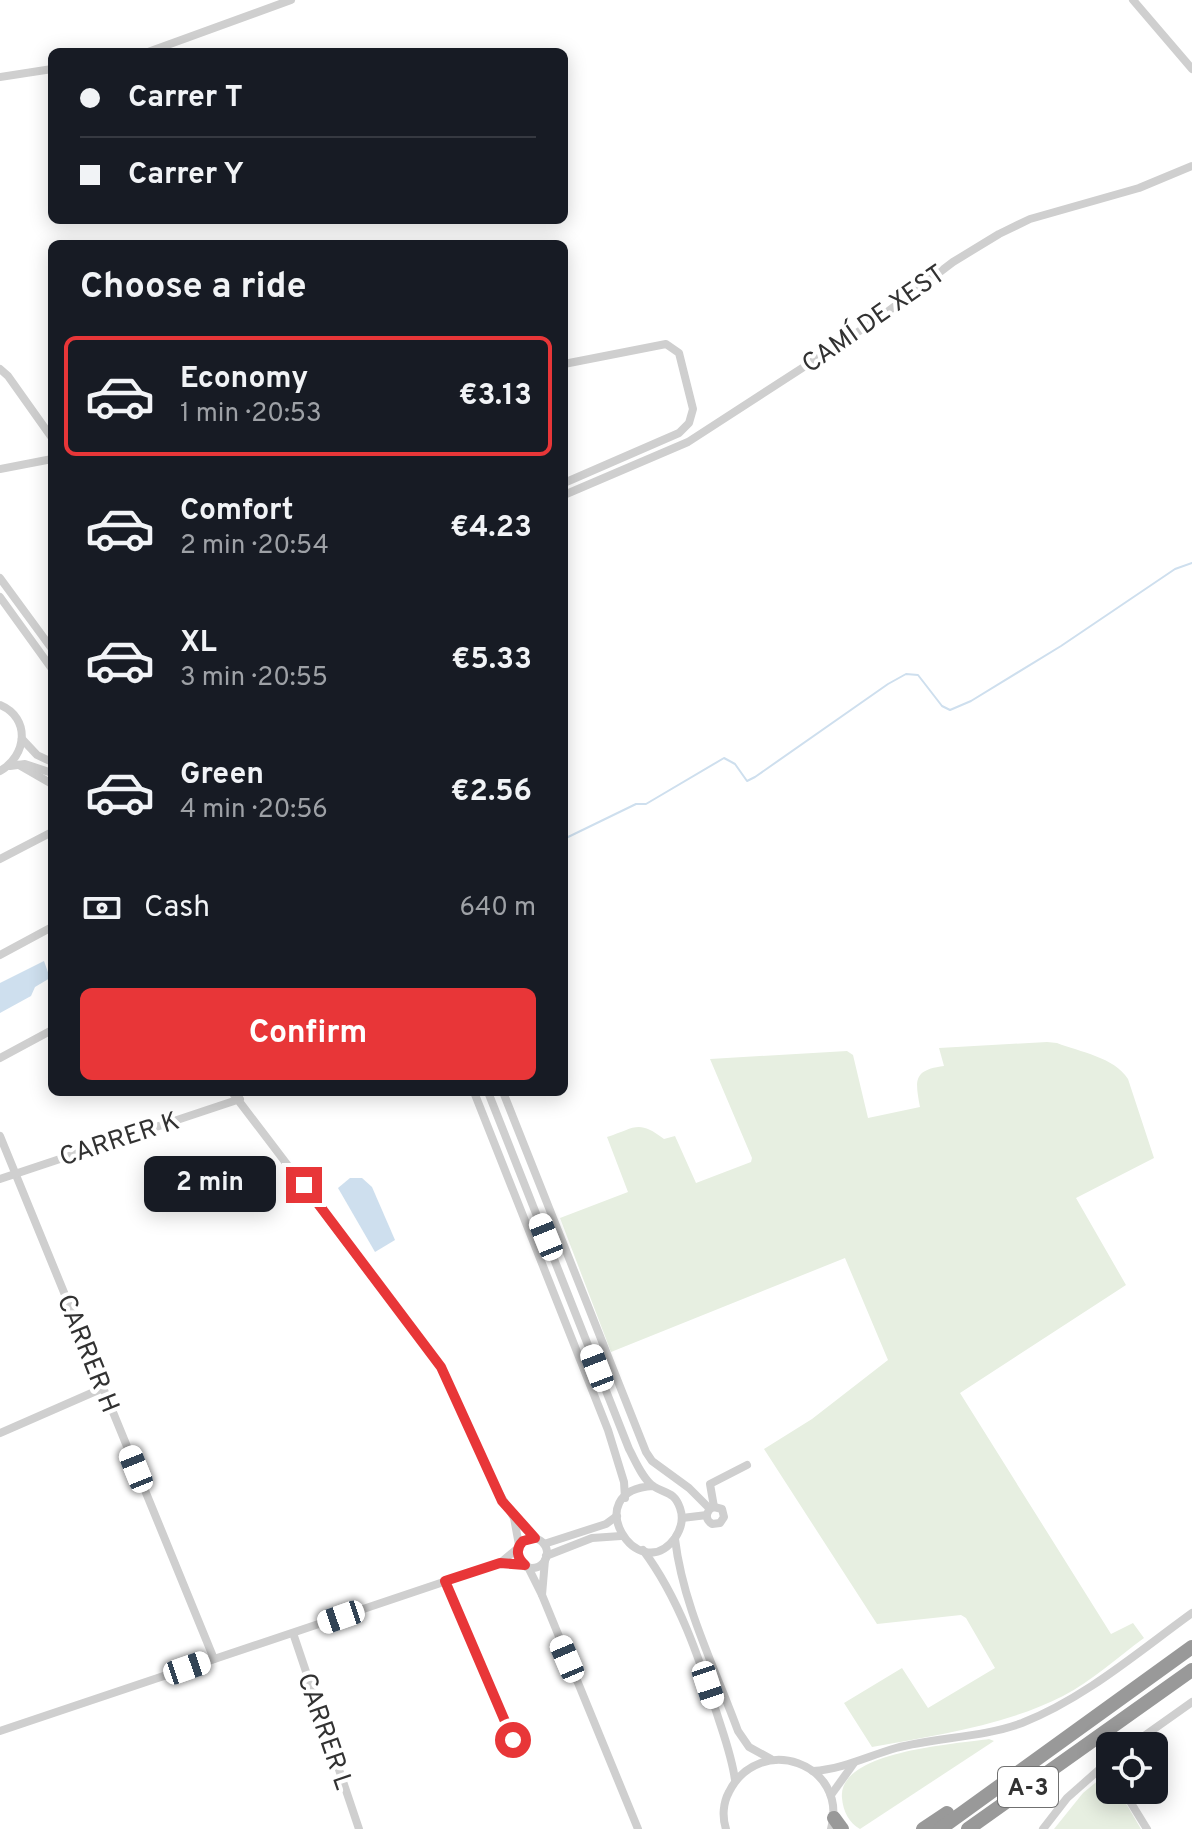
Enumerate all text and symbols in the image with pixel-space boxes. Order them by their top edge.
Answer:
text: Carrer T [128,80,243,117]
text: Carrer Y [128,157,244,194]
street label: CAMÍ DE XEST [795,257,953,382]
text: Choose a ride [80,265,306,311]
icon: car [84,360,156,432]
text: Economy [180,361,308,398]
text: €3.13 [458,378,532,415]
text: 1 min · 20:53 [180,398,322,431]
icon: car [84,492,156,564]
text: Comfort [180,493,293,530]
text: €4.23 [450,510,532,547]
text: 2 min · 20:54 [180,530,329,563]
icon: car [84,624,156,696]
text: XL [180,625,217,662]
text: €5.33 [451,642,532,679]
text: 3 min · 20:55 [180,662,328,695]
icon: car [84,756,156,828]
text: Green [180,757,264,794]
text: €2.56 [451,774,532,811]
text: 4 min · 20:56 [180,794,328,827]
icon: cash [80,886,124,930]
text: Cash [144,890,210,927]
text: 640 m [460,892,536,925]
button: Confirm [80,988,536,1080]
street label: CARRER K [56,1106,184,1175]
callout: 2 min [144,1157,276,1213]
text: 2 min [176,1167,244,1200]
route end [286,1167,322,1203]
car [526,1210,566,1264]
street label: CARRER H [48,1290,125,1418]
car [577,1341,617,1395]
car [116,1442,156,1496]
car [314,1598,368,1636]
car [547,1632,587,1686]
car [160,1649,214,1687]
car [689,1658,727,1712]
street label: CARRER L [288,1669,359,1795]
route start [495,1722,531,1758]
map controls [1096,1732,1168,1804]
button: locate [1096,1732,1168,1804]
road number: A-3 [998,1767,1058,1807]

